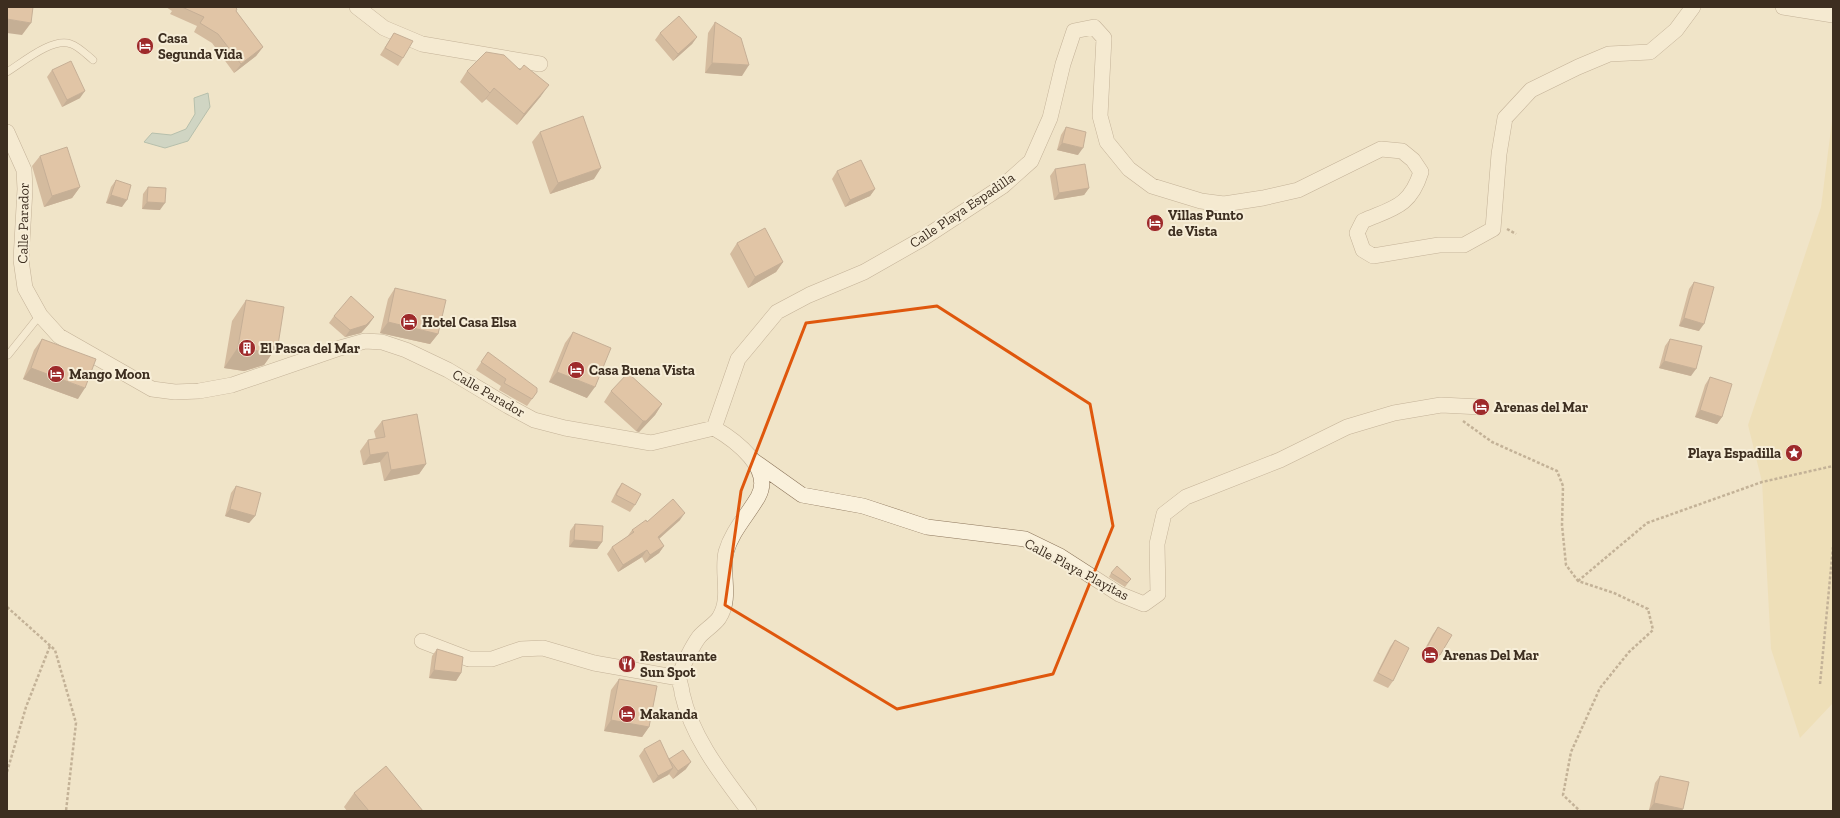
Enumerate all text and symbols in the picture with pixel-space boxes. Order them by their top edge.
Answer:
place label: Casa Segunda Vida [158,30,243,63]
hotel icon: Casa Segunda Vida [135,36,155,56]
street label: Calle Playa Espadilla [907,169,1018,252]
street label: Calle Parador [14,182,33,264]
place label: Villas Punto de Vista [1168,207,1244,240]
hotel icon: Villas Punto de Vista [1145,213,1165,233]
hotel icon: Hotel Casa Elsa [399,312,419,332]
place label: Hotel Casa Elsa [422,314,517,331]
building icon: El Pasca del Mar [237,338,257,358]
place label: El Pasca del Mar [260,340,360,357]
hotel icon: Casa Buena Vista [566,360,586,380]
place label: Casa Buena Vista [589,362,695,379]
hotel icon: Mango Moon [46,364,66,384]
place label: Mango Moon [69,366,151,383]
street label: Calle Parador [449,366,528,421]
hotel icon: Arenas del Mar [1471,397,1491,417]
place label: Arenas del Mar [1494,399,1588,416]
place icon: Playa Espadilla [1784,443,1804,463]
place label: Playa Espadilla [1688,445,1781,462]
street label: Calle Playa Playitas [1022,535,1132,604]
hotel icon: Arenas Del Mar [1420,645,1440,665]
place label: Arenas Del Mar [1443,647,1539,664]
place label: Restaurante Sun Spot [640,648,717,681]
restaurant icon: Restaurante Sun Spot [617,654,637,674]
hotel icon: Makanda [617,704,637,724]
place label: Makanda [640,706,698,723]

